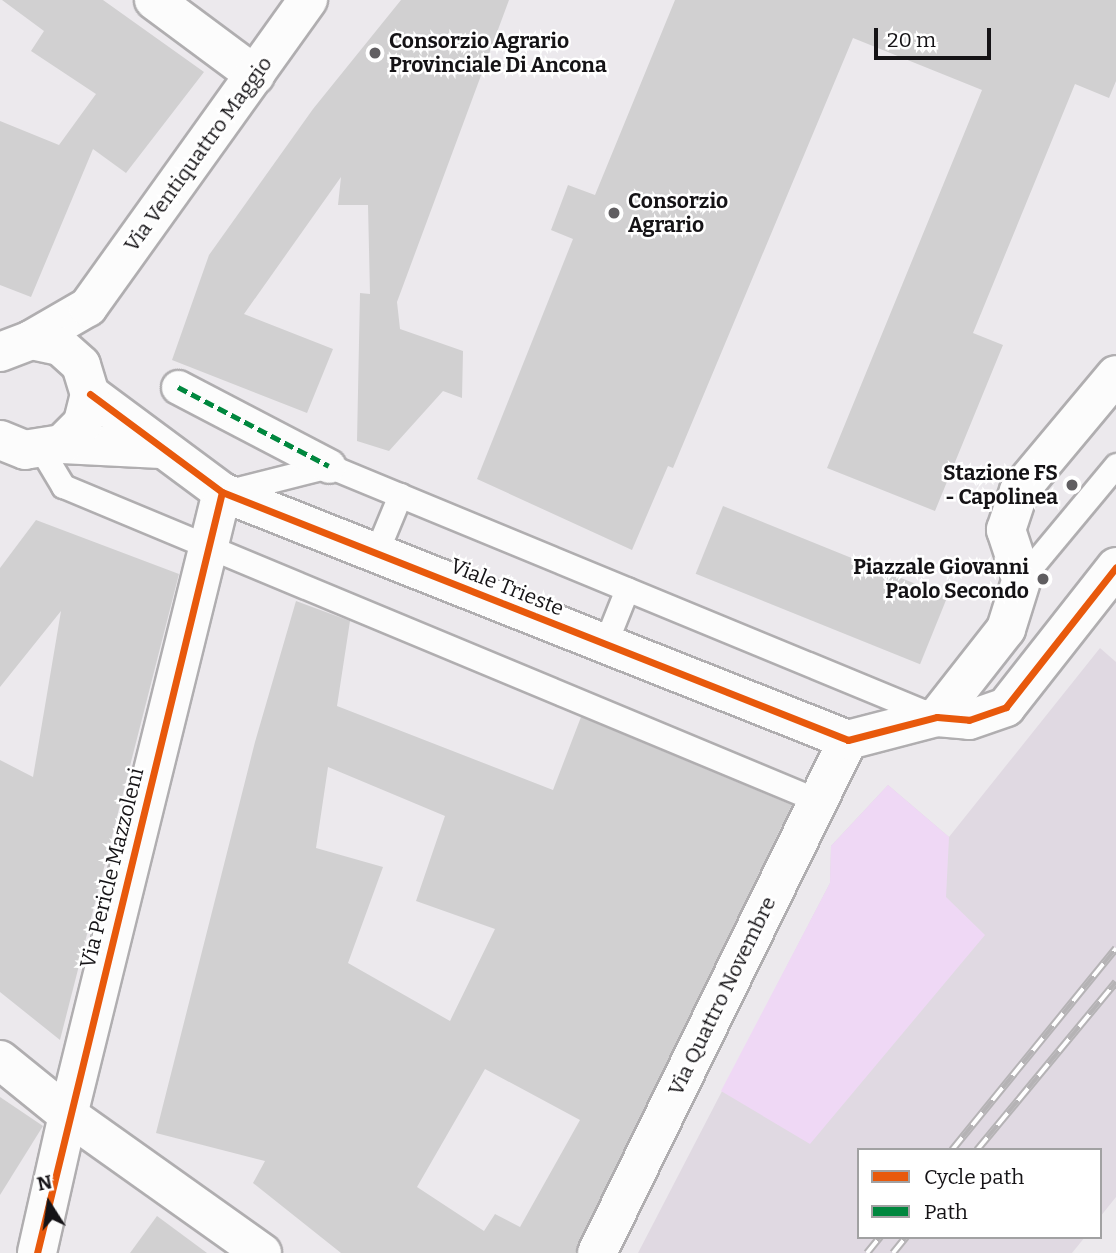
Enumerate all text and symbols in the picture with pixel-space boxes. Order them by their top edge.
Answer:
scale bar [878,14,995,58]
text: 20 m [887,27,936,53]
place label: Consorzio Agrario Provinciale Di Ancona [389,28,607,78]
marker: Consorzio Agrario Provinciale Di Ancona [367,45,383,61]
street label: Via Ventiquattro Maggio [119,51,277,257]
place label: Consorzio Agrario [628,188,728,238]
marker: Consorzio Agrario [606,205,622,221]
place label: Stazione FS - Capolinea [943,460,1058,510]
marker: Stazione FS - Capolinea [1064,477,1080,493]
street label: Viale Trieste [447,553,567,621]
place label: Piazzale Giovanni Paolo Secondo [853,554,1029,604]
marker: Piazzale Giovanni Paolo Secondo [1035,571,1051,587]
street label: Via Pericle Mazzoleni [75,765,149,971]
street label: Via Quattro Novembre [663,892,781,1100]
legend [857,1148,1102,1239]
text: Cycle path [924,1164,1024,1190]
north arrow [14,1169,84,1239]
text: N [35,1170,54,1196]
text: Path [924,1199,968,1225]

